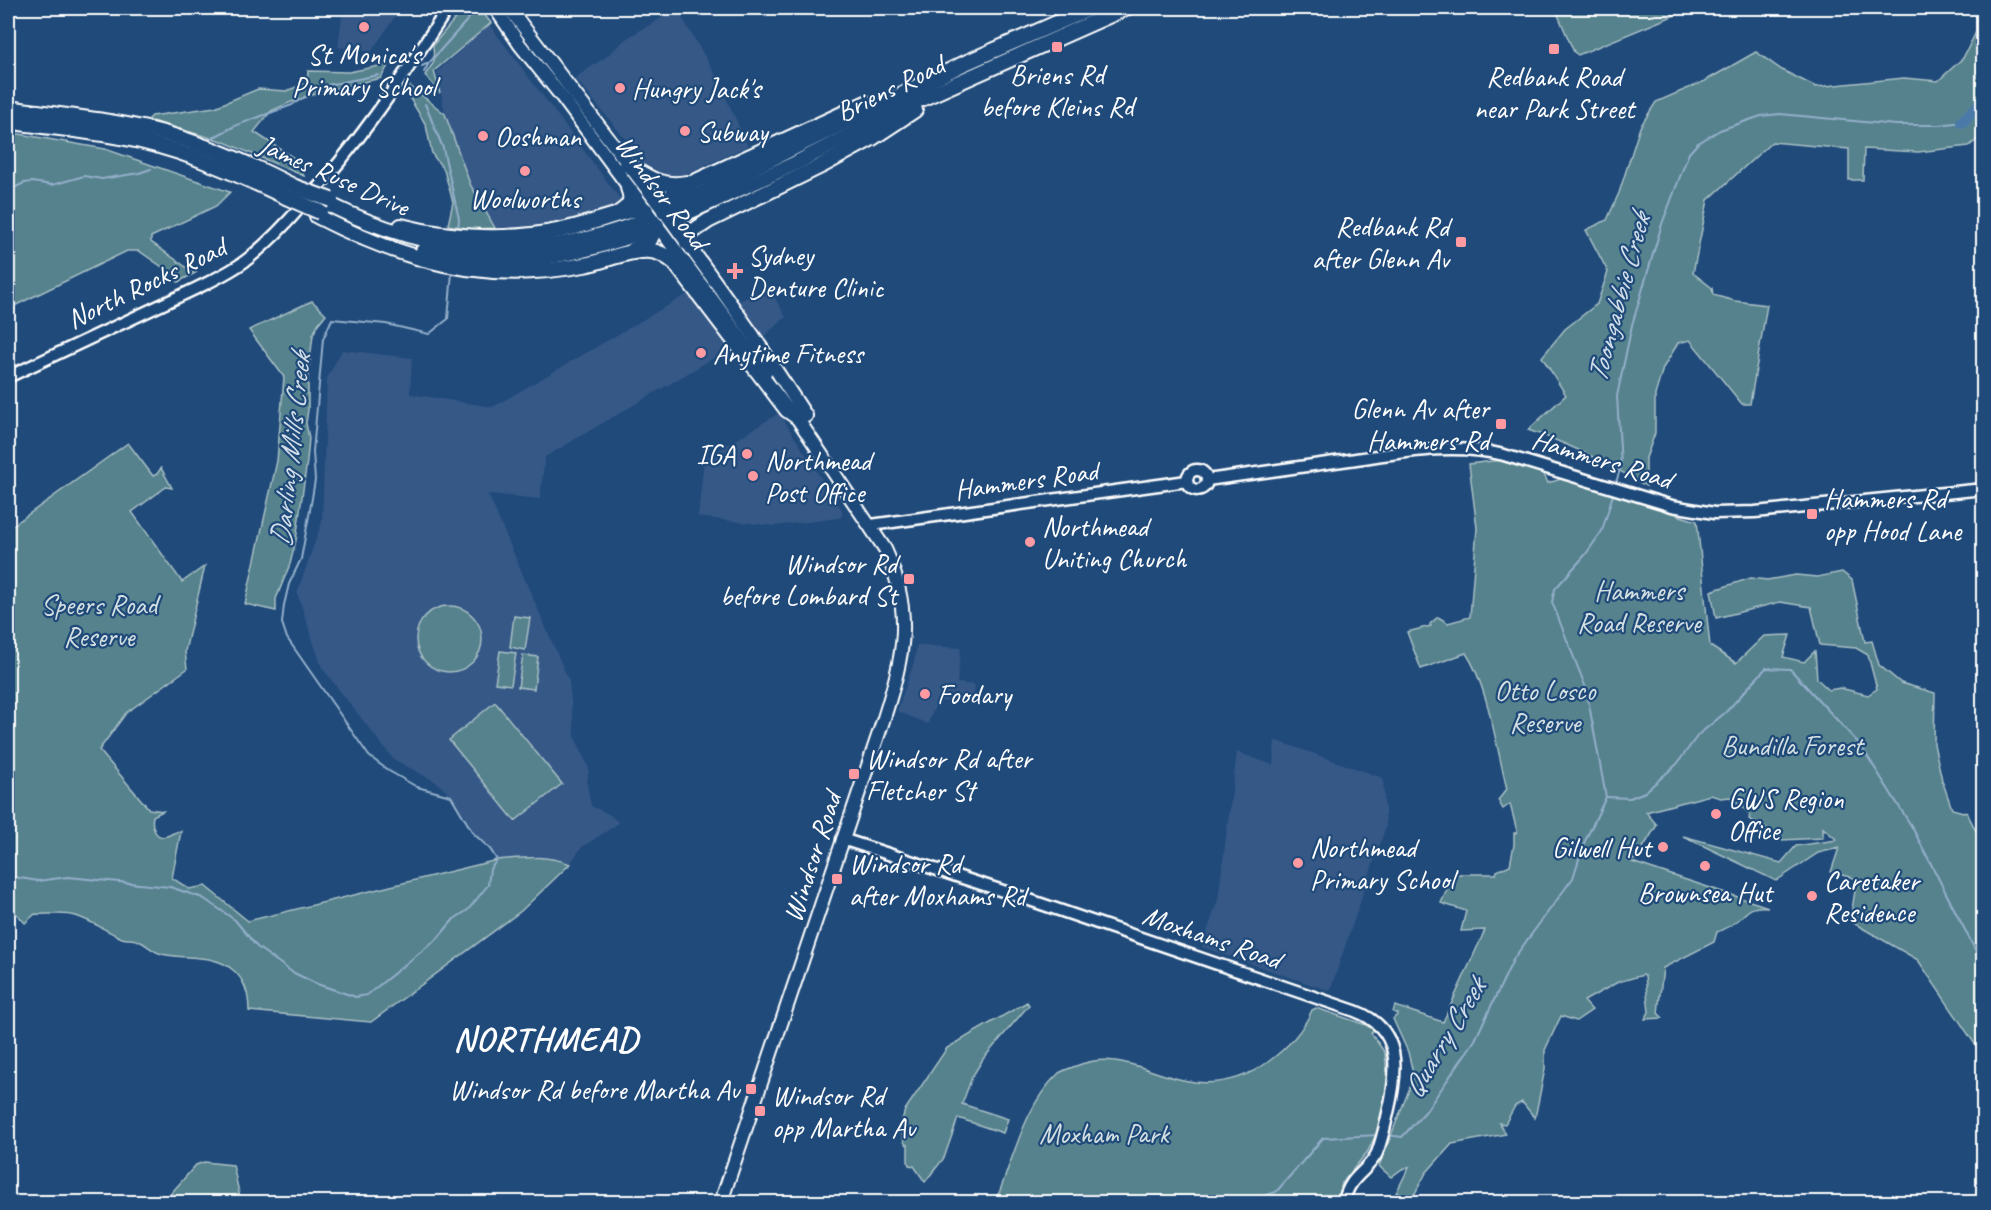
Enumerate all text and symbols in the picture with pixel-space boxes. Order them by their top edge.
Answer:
marker: St Monica's Primary School [357,20,371,34]
place label: St Monica's Primary School [292,37,441,104]
marker: Briens Rd before Kleins Rd [1050,40,1064,54]
marker: Redbank Road near Park Street [1547,42,1561,56]
street label: Briens Road [830,45,953,129]
place label: Briens Rd before Kleins Rd [980,57,1138,124]
place label: Redbank Road near Park Street [1474,59,1637,126]
place label: Hungry Jack's [632,71,763,106]
marker: Hungry Jack's [613,81,627,95]
place label: Subway [697,114,770,149]
place label: Ooshman [495,119,582,154]
marker: Subway [678,124,692,138]
street label: James Ruse Drive [251,125,416,225]
street label: Windsor Road [608,128,719,259]
marker: Ooshman [476,129,490,143]
marker: Woolworths [518,164,532,178]
place label: Woolworths [470,181,583,216]
water label: Toongabbie Creek [1577,204,1660,386]
place label: Redbank Rd after Glenn Av [1312,209,1453,276]
street label: North Rocks Road [61,228,235,337]
marker: Redbank Rd after Glenn Av [1454,235,1468,249]
place label: Sydney Denture Clinic [748,238,885,305]
marker: Sydney Denture Clinic [726,262,744,280]
place label: Anytime Fitness [713,336,865,371]
water label: Darling Mills Creek [261,346,320,548]
marker: Anytime Fitness [694,346,708,360]
place label: Glenn Av after Hammers Rd [1352,391,1493,458]
marker: Glenn Av after Hammers Rd [1494,417,1508,431]
street label: Hammers Road [1528,421,1680,498]
place label: IGA [696,437,736,472]
place label: Northmead Post Office [765,443,875,510]
marker: IGA [740,447,754,461]
street label: Hammers Road [952,452,1104,507]
marker: Northmead Post Office [746,469,760,483]
place label: Hammers Rd opp Hood Lane [1824,481,1963,548]
marker: Hammers Rd opp Hood Lane [1805,507,1819,521]
place label: Northmead Uniting Church [1042,509,1187,576]
marker: Northmead Uniting Church [1023,535,1037,549]
place label: Windsor Rd before Lombard St [720,546,901,613]
marker: Windsor Rd before Lombard St [902,572,916,586]
park label: Hammers Road Reserve [1577,573,1703,640]
park label: Speers Road Reserve [41,587,161,654]
park label: Otto Losco Reserve [1495,673,1598,740]
place label: Foodary [937,677,1013,712]
marker: Foodary [918,687,932,701]
park label: Bundilla Forest [1721,728,1865,763]
place label: Windsor Rd after Fletcher St [866,741,1034,808]
marker: Windsor Rd after Fletcher St [847,767,861,781]
place label: GWS Region Office [1728,781,1844,848]
street label: Windsor Road [775,784,851,926]
marker: GWS Region Office [1709,807,1723,821]
place label: Northmead Primary School [1310,830,1459,897]
place label: Gilwell Hut [1552,830,1654,865]
marker: Gilwell Hut [1656,840,1670,854]
place label: Windsor Rd after Moxhams Rd [849,846,1030,913]
marker: Northmead Primary School [1291,856,1305,870]
marker: Brownsea Hut [1698,859,1712,873]
place label: Caretaker Residence [1824,863,1922,930]
marker: Windsor Rd after Moxhams Rd [830,872,844,886]
place label: Brownsea Hut [1638,875,1775,910]
marker: Caretaker Residence [1805,889,1819,903]
street label: Moxhams Road [1138,897,1289,978]
water label: Quarry Creek [1394,967,1497,1105]
district label: NORTHMEAD [453,1017,641,1060]
place label: Windsor Rd before Martha Av [449,1072,742,1107]
place label: Windsor Rd opp Martha Av [772,1078,918,1145]
marker: Windsor Rd before Martha Av [744,1082,758,1096]
marker: Windsor Rd opp Martha Av [753,1104,767,1118]
park label: Moxham Park [1039,1116,1171,1151]

